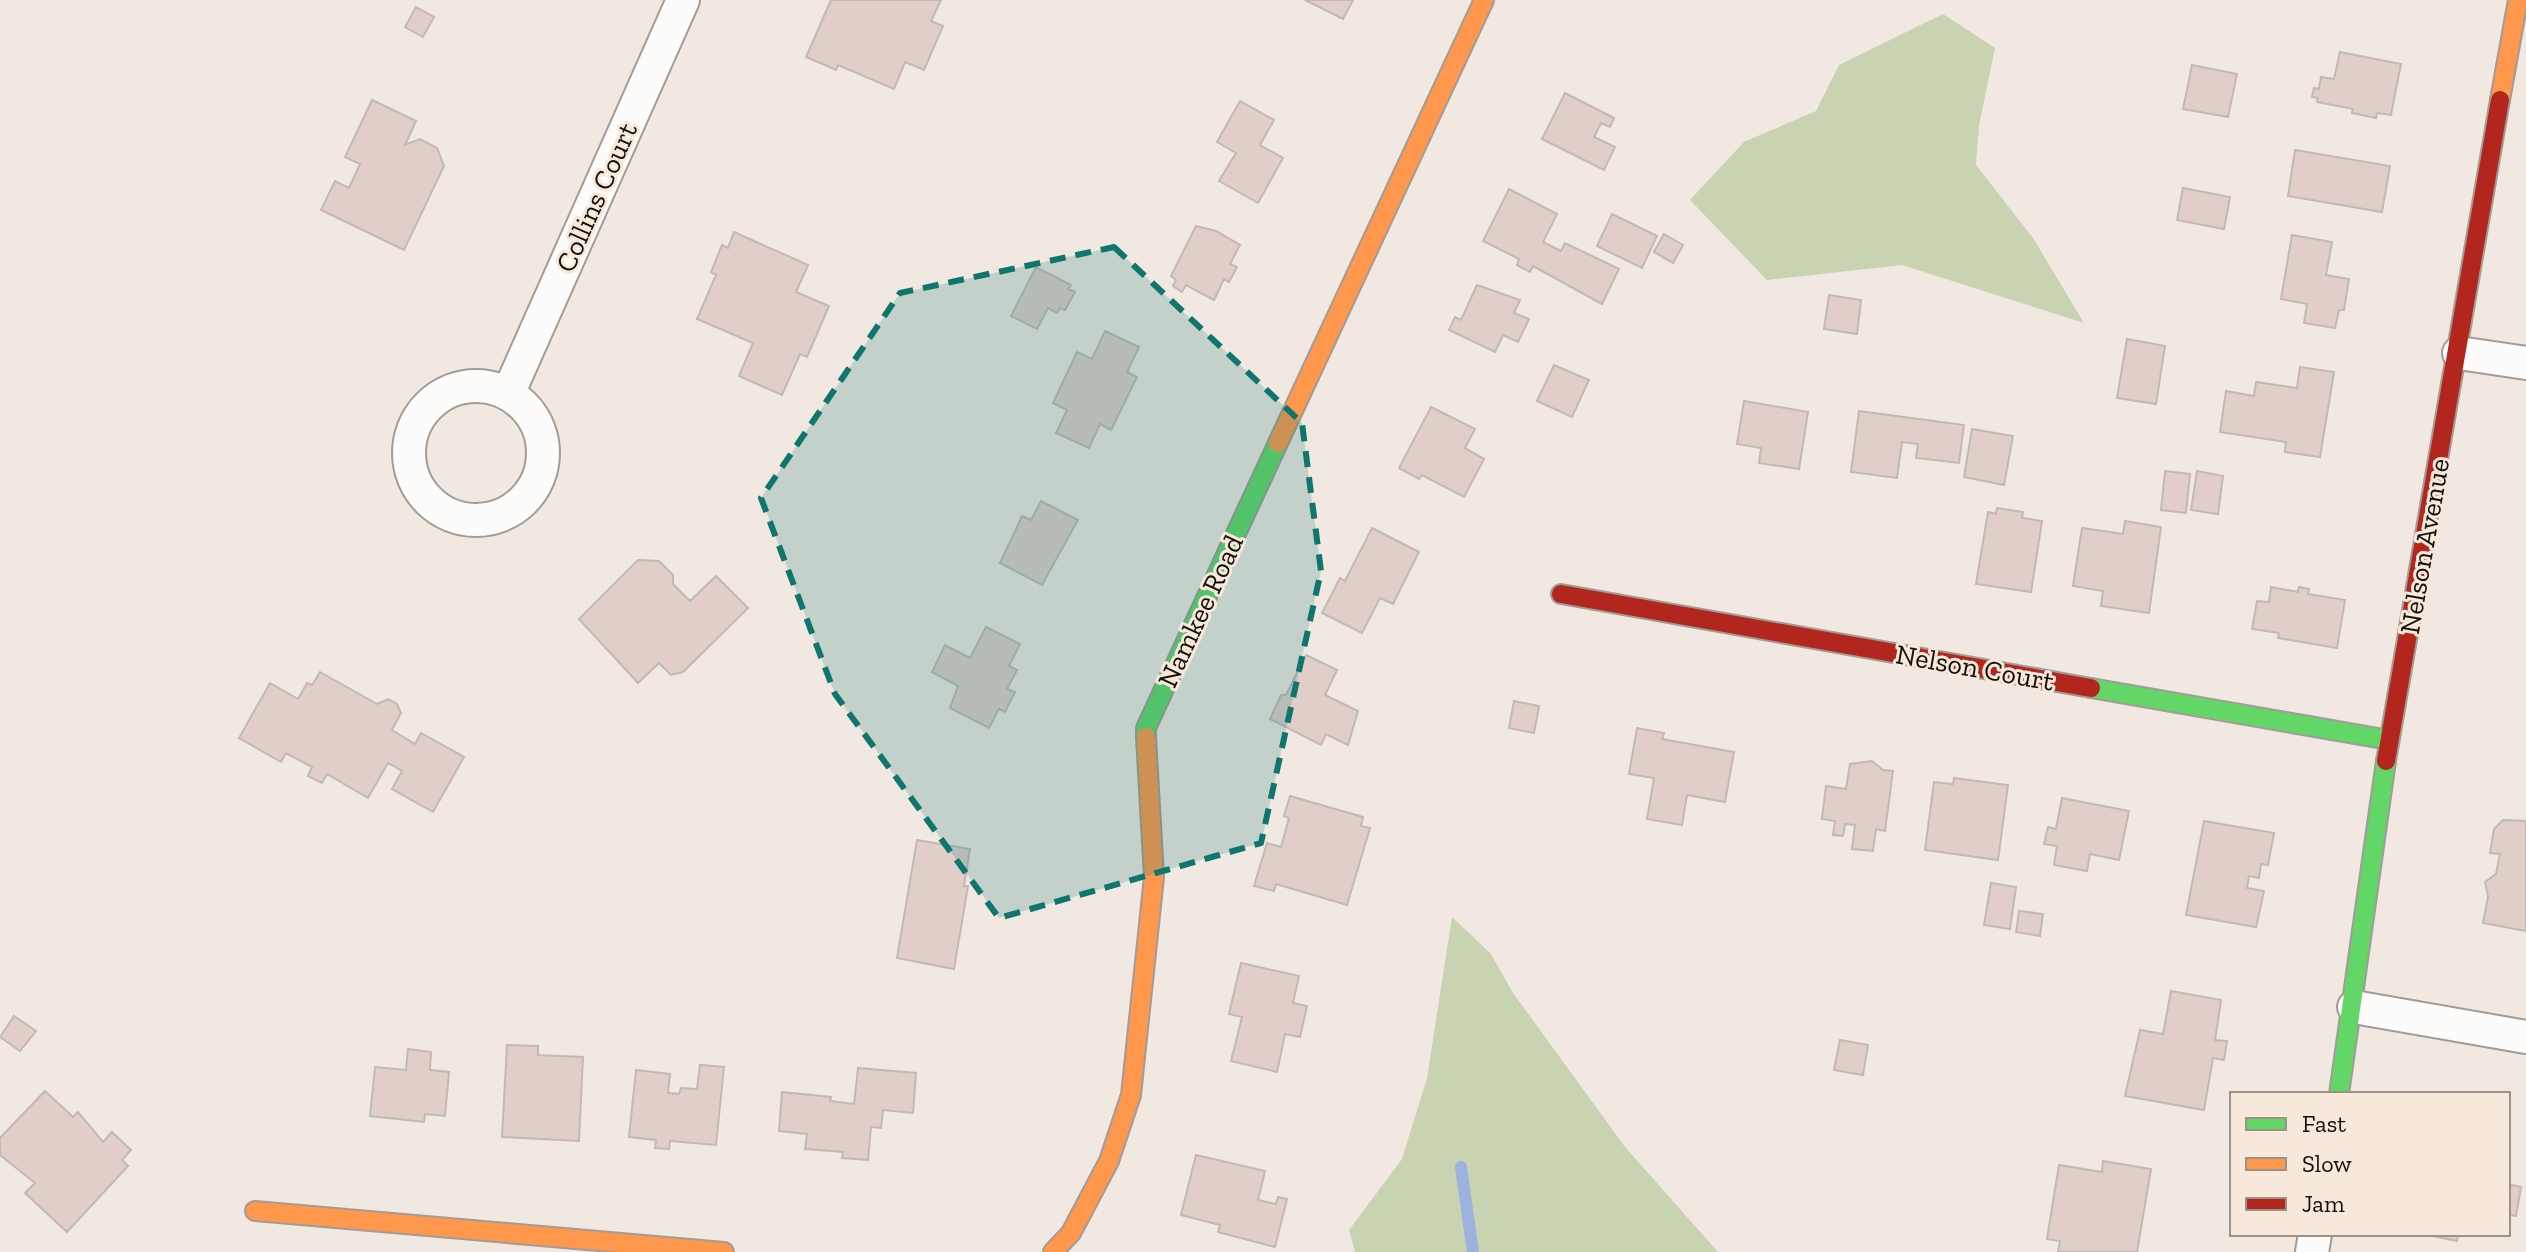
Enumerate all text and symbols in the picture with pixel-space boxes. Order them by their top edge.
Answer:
street label: Collins Court [549,117,644,277]
street label: Nelson Avenue [2393,456,2456,636]
street label: Namkee Road [1151,530,1250,693]
street label: Nelson Court [1893,637,2057,698]
legend [2230,1092,2510,1236]
text: Fast [2302,1109,2346,1138]
text: Slow [2302,1149,2352,1178]
text: Jam [2302,1189,2345,1218]

